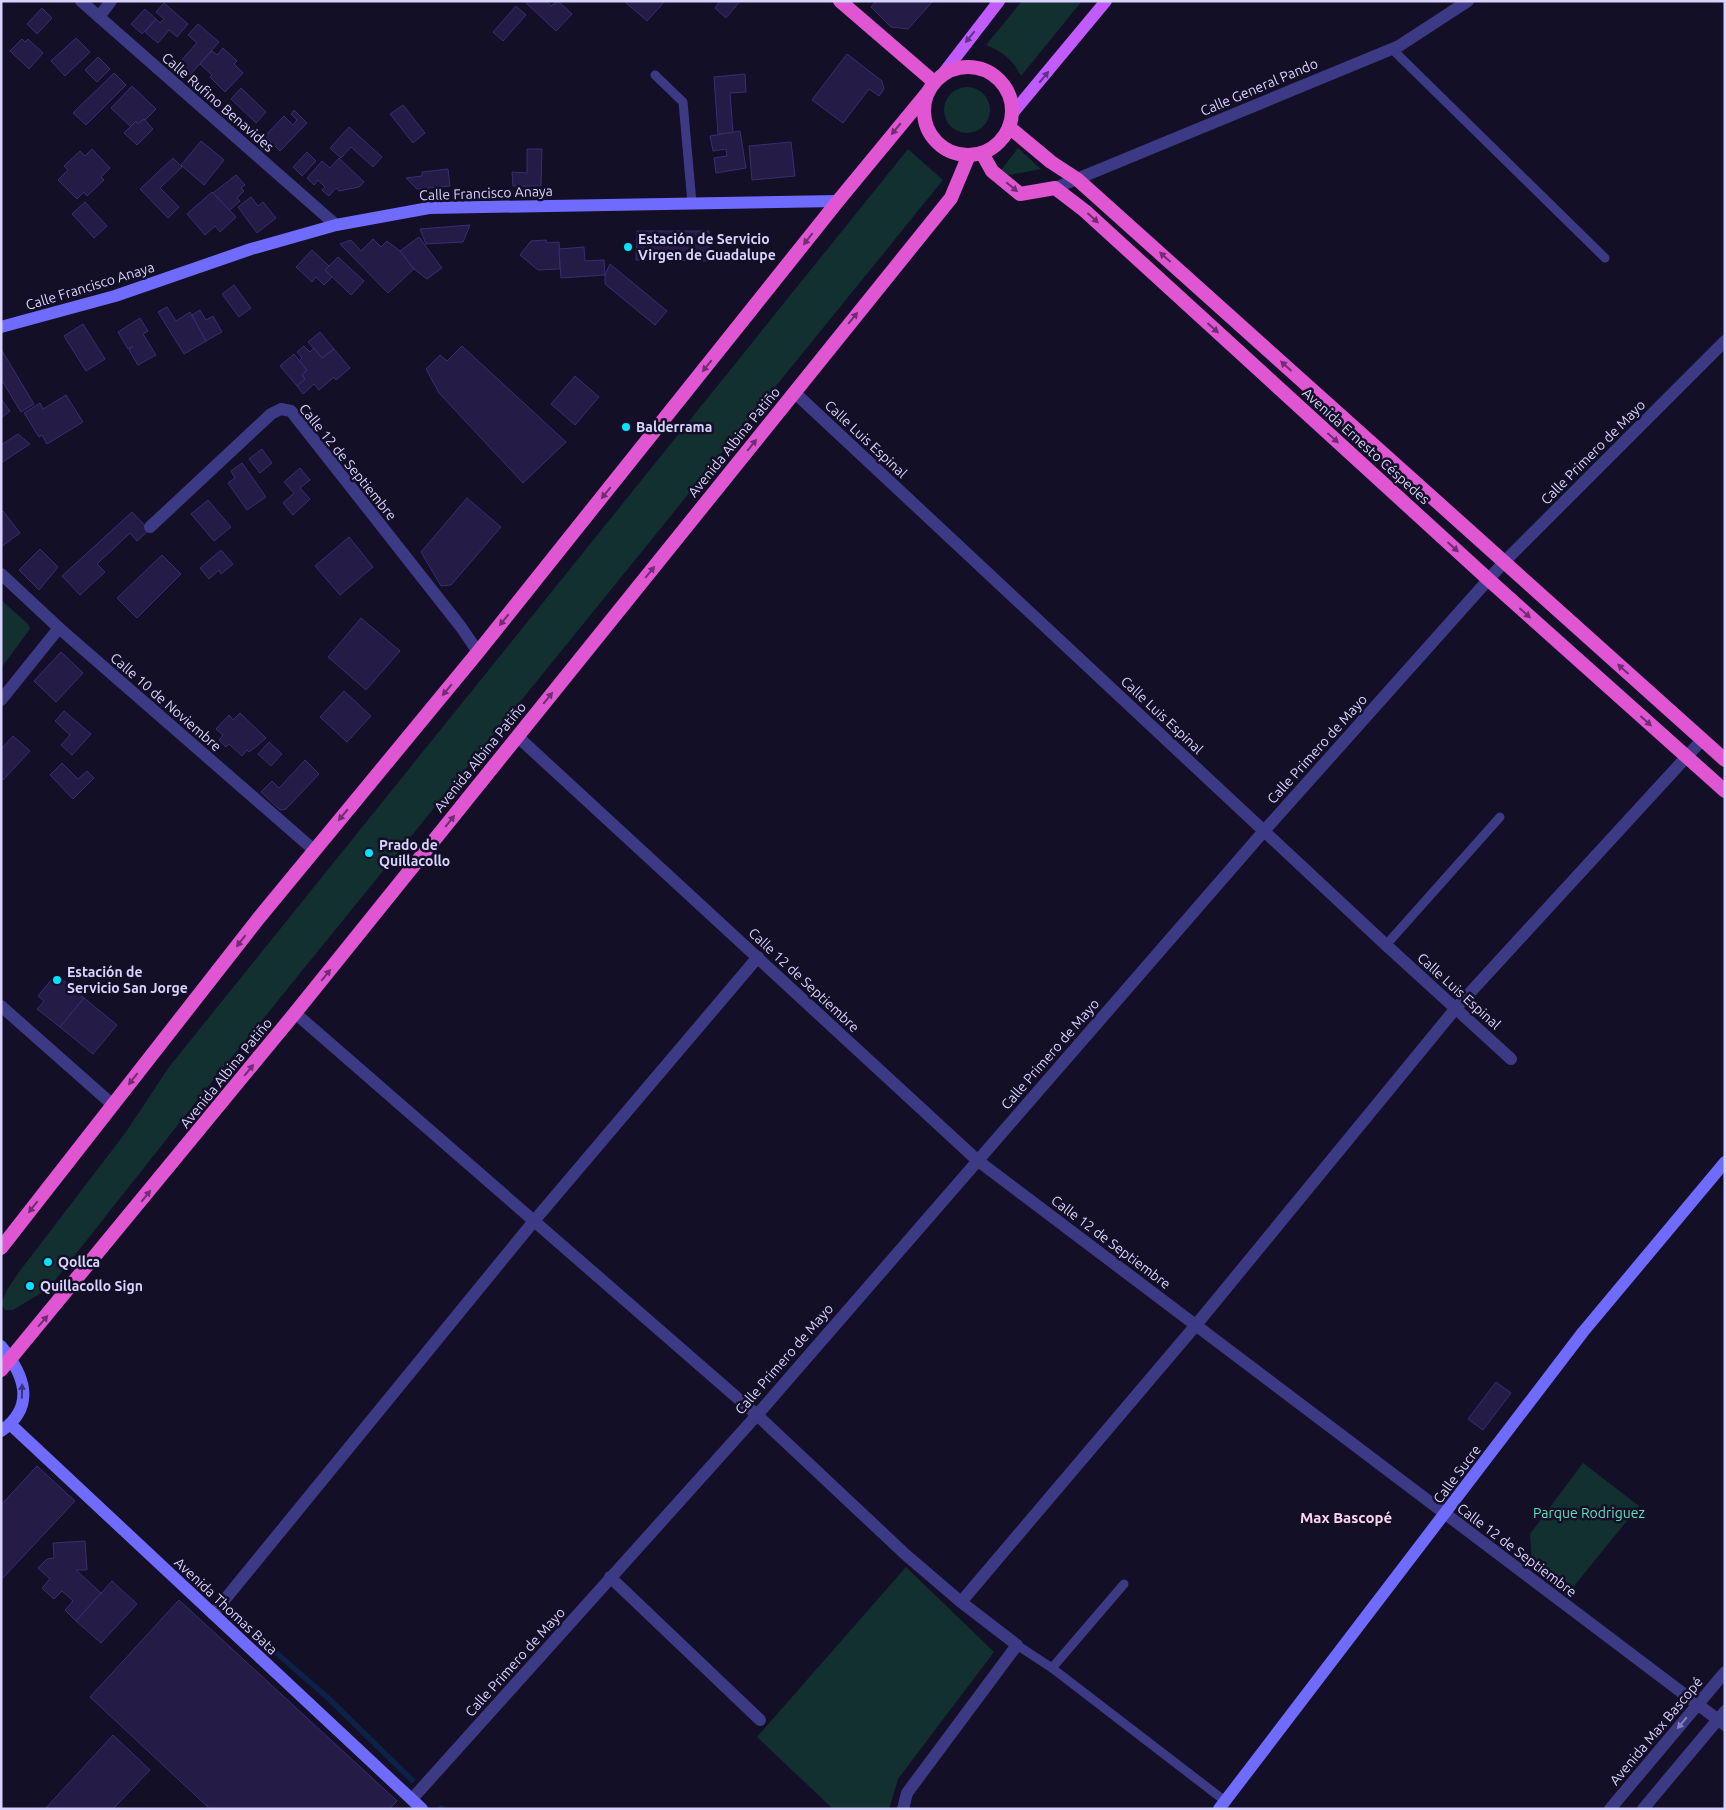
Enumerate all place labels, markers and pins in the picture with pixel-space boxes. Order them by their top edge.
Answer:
place label: Estación de Servicio Virgen de Guadalupe [638,231,776,263]
marker: Estación de Servicio Virgen de Guadalupe [622,241,634,253]
place label: Balderrama [636,419,712,435]
marker: Balderrama [620,421,632,433]
place label: Prado de Quillacollo [379,837,450,869]
marker: Prado de Quillacollo [363,847,375,859]
place label: Estación de Servicio San Jorge [67,964,188,996]
marker: Estación de Servicio San Jorge [51,974,63,986]
place label: Qollca [58,1254,100,1270]
marker: Qollca [42,1256,54,1268]
place label: Quillacollo Sign [40,1278,143,1294]
marker: Quillacollo Sign [24,1280,36,1292]

